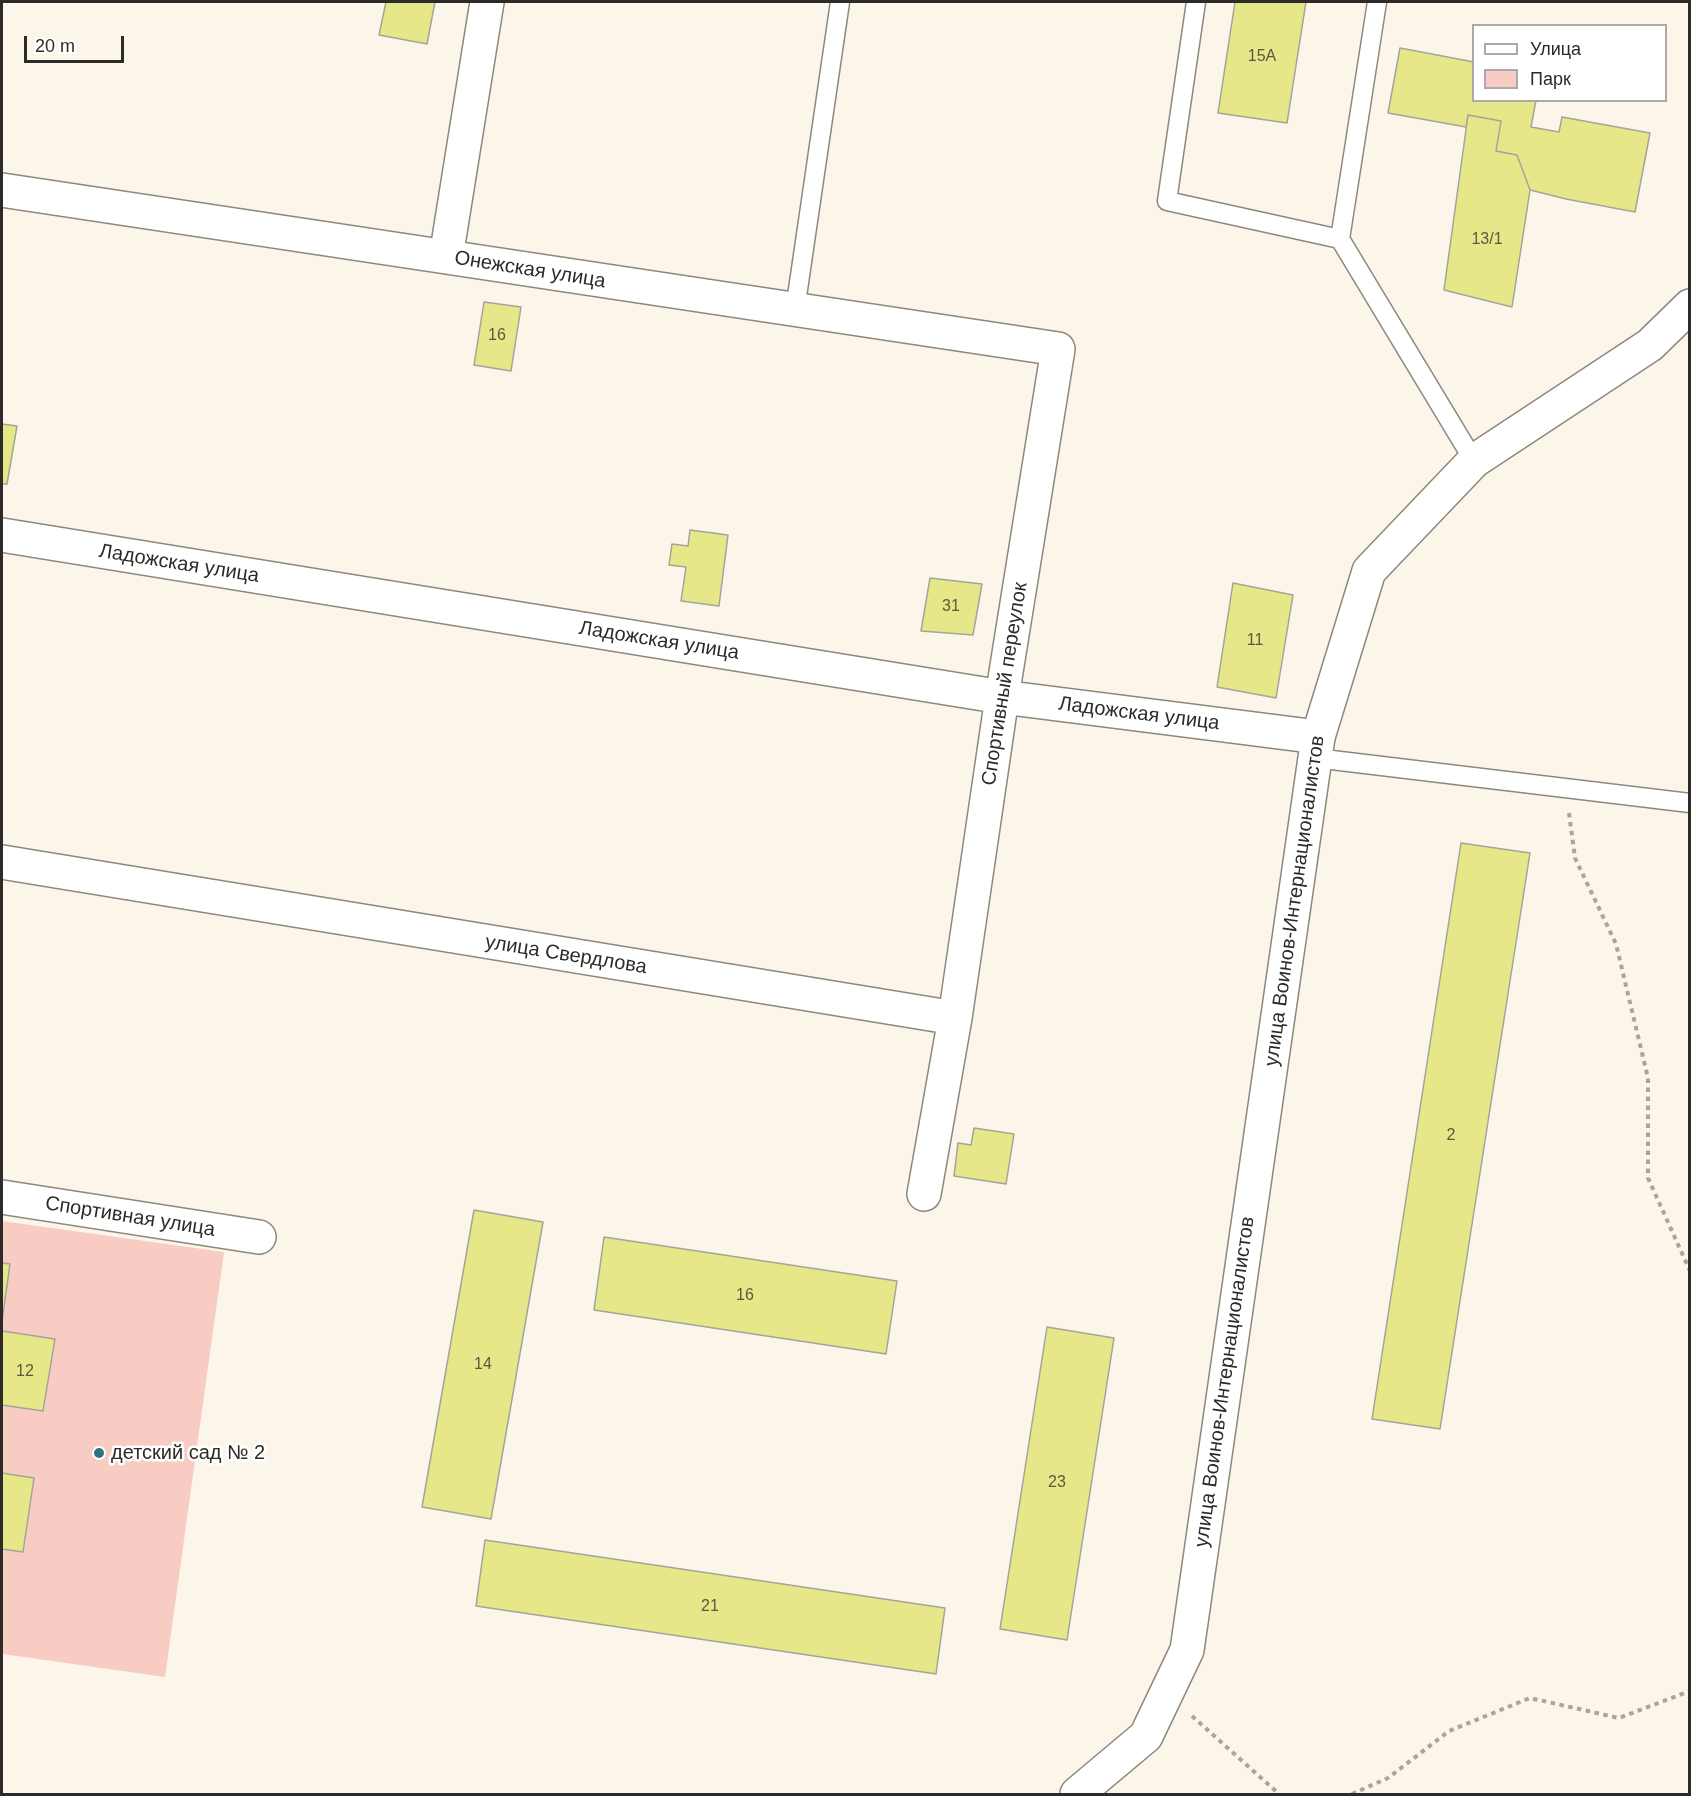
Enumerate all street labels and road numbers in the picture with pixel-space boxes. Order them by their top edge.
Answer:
street label: Онежская улица [453,246,607,294]
street label: Ладожская улица [97,539,261,589]
street label: Спортивный переулок [977,581,1033,787]
street label: Ладожская улица [577,616,741,666]
street label: Ладожская улица [1057,692,1221,736]
street label: улица Воинов-Интернационалистов [1260,734,1330,1068]
street label: улица Свердлова [483,930,649,980]
street label: Спортивная улица [43,1192,217,1242]
street label: улица Воинов-Интернационалистов [1190,1215,1260,1549]

